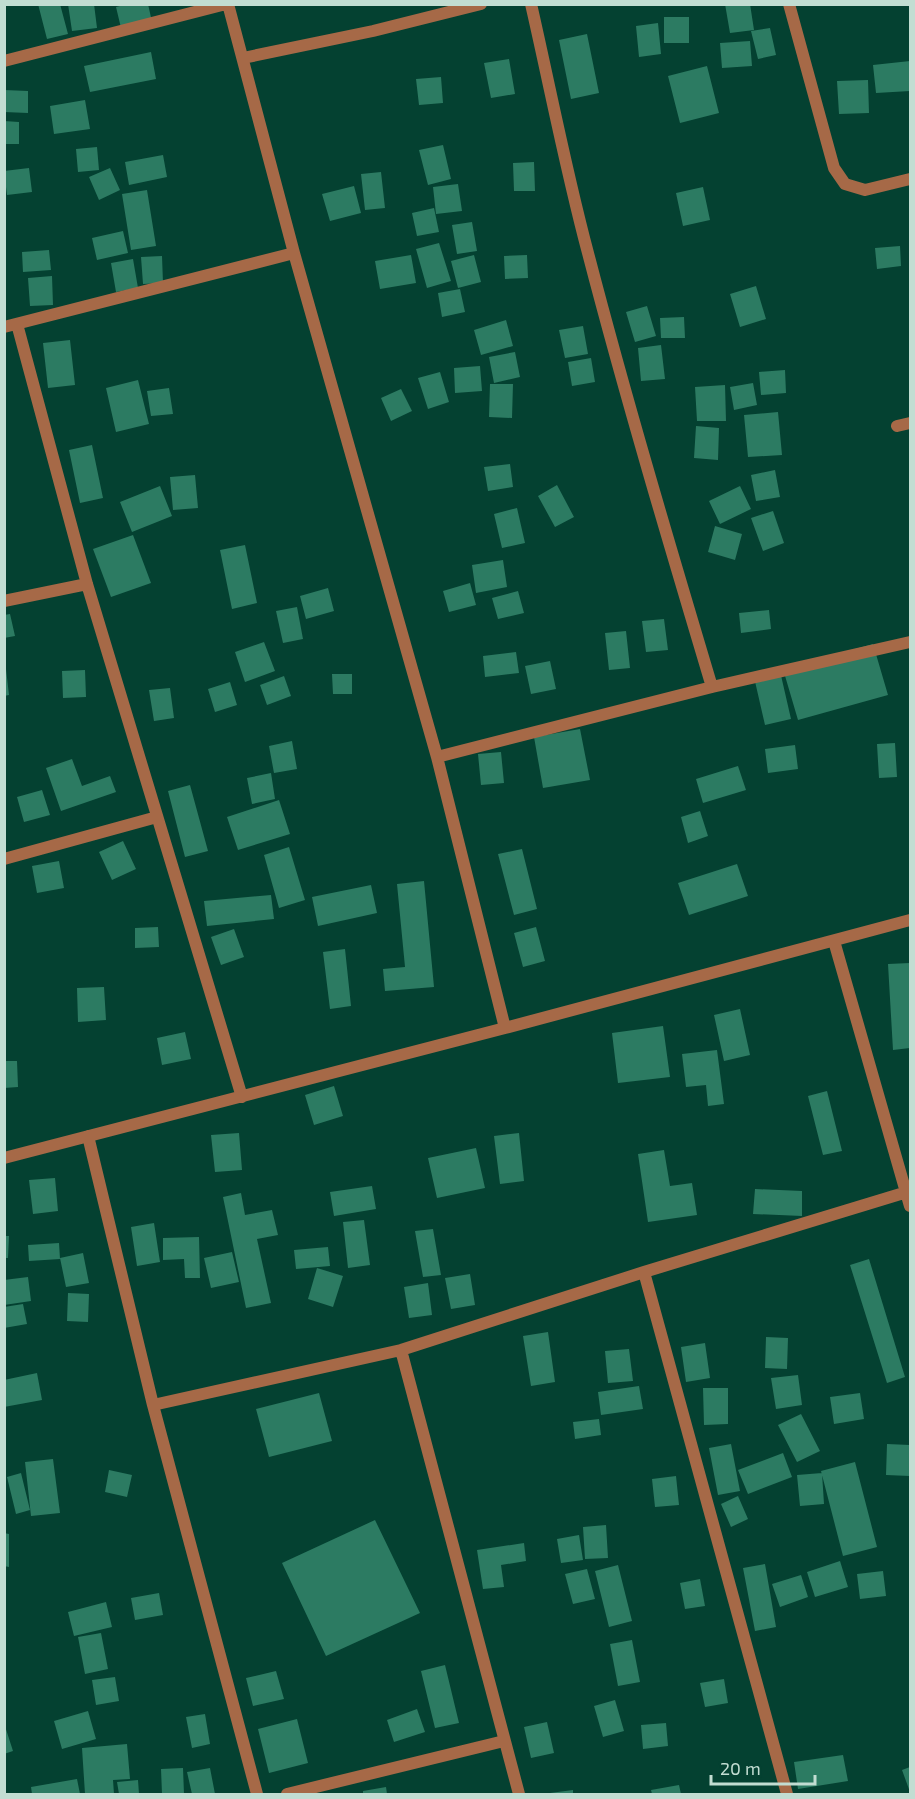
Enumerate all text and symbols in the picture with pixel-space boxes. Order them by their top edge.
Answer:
scale bar [711,1748,814,1786]
text: 20 m [720,1757,761,1779]

